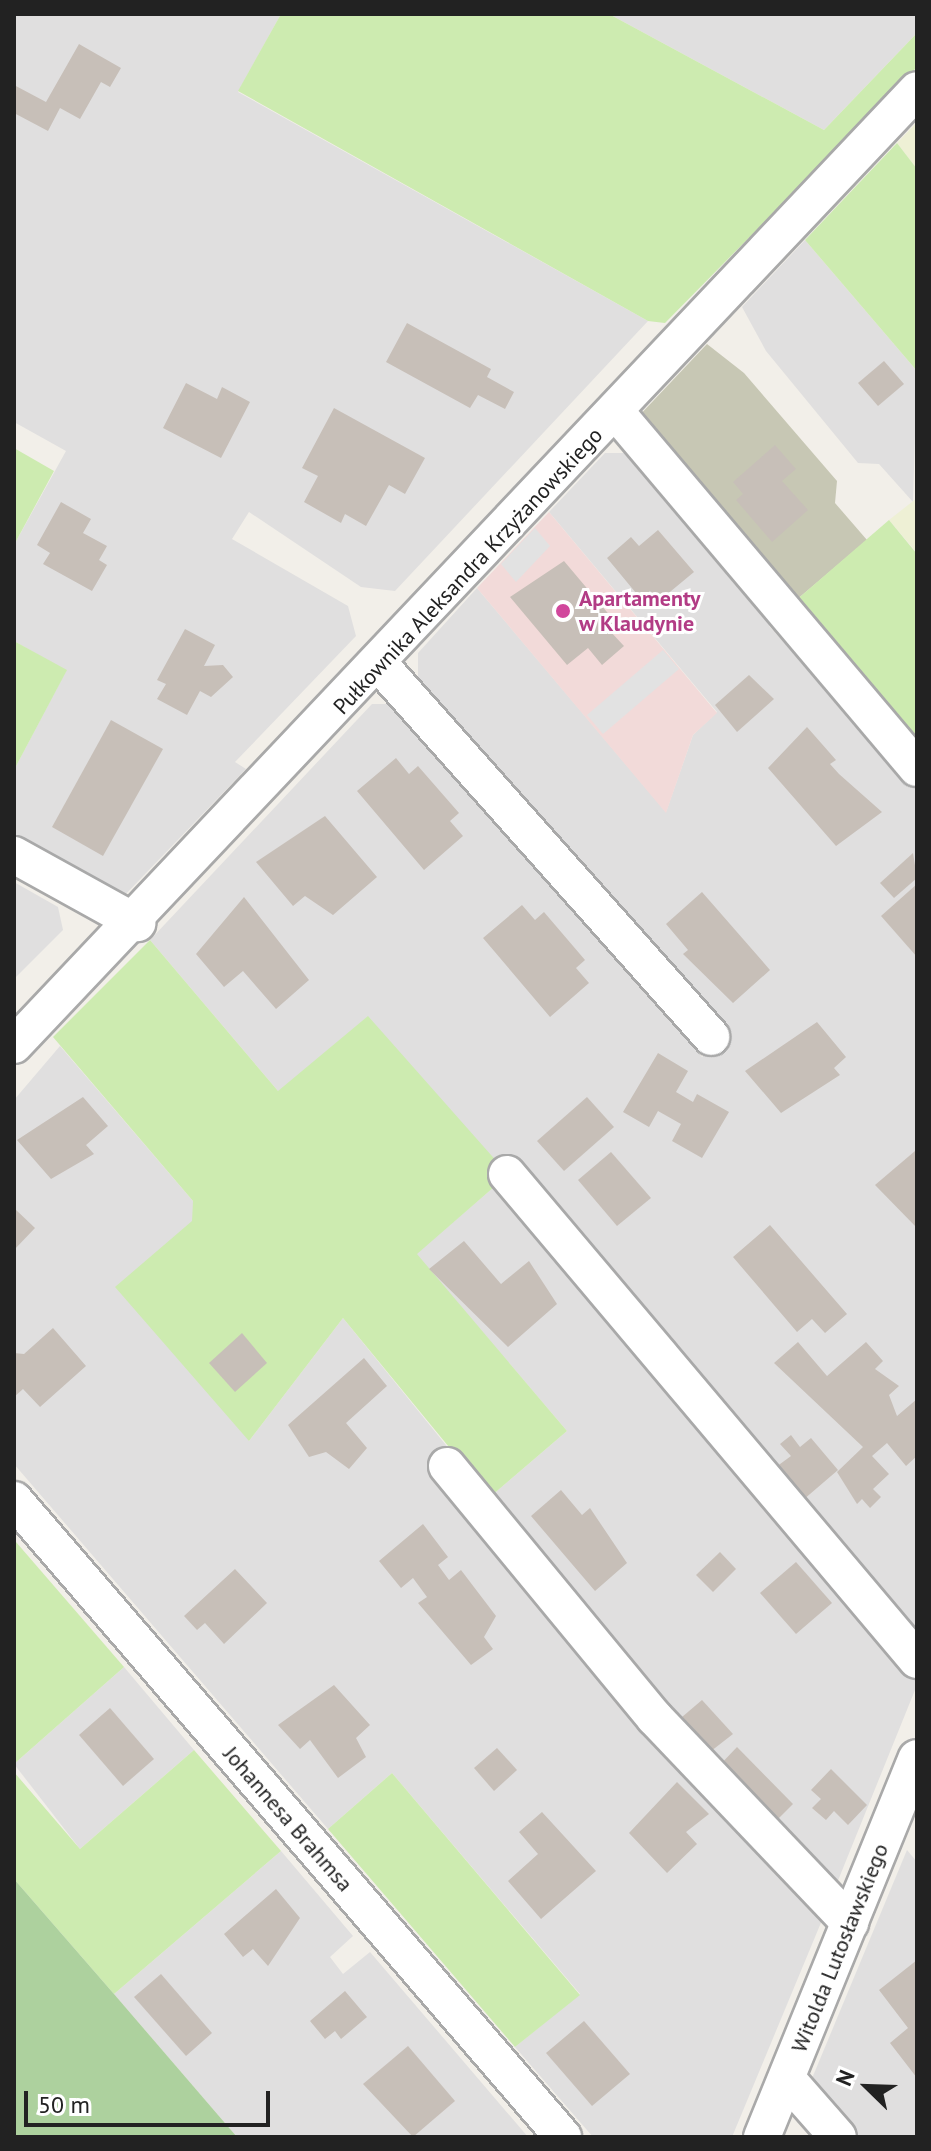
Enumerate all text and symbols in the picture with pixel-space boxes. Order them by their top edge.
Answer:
street label: Pułkownika Aleksandra Krzyżanowskiego [328,422,608,720]
place label: Apartamenty w Klaudynie [579,585,701,636]
marker: Apartamenty w Klaudynie [554,602,572,620]
street label: Johannesa Brahmsa [218,1741,358,1897]
street label: Witolda Lutosławskiego [786,1840,894,2056]
north arrow [827,2047,907,2127]
text: N [829,2065,861,2090]
scale bar [28,2075,274,2125]
text: 50 m [38,2089,90,2120]

